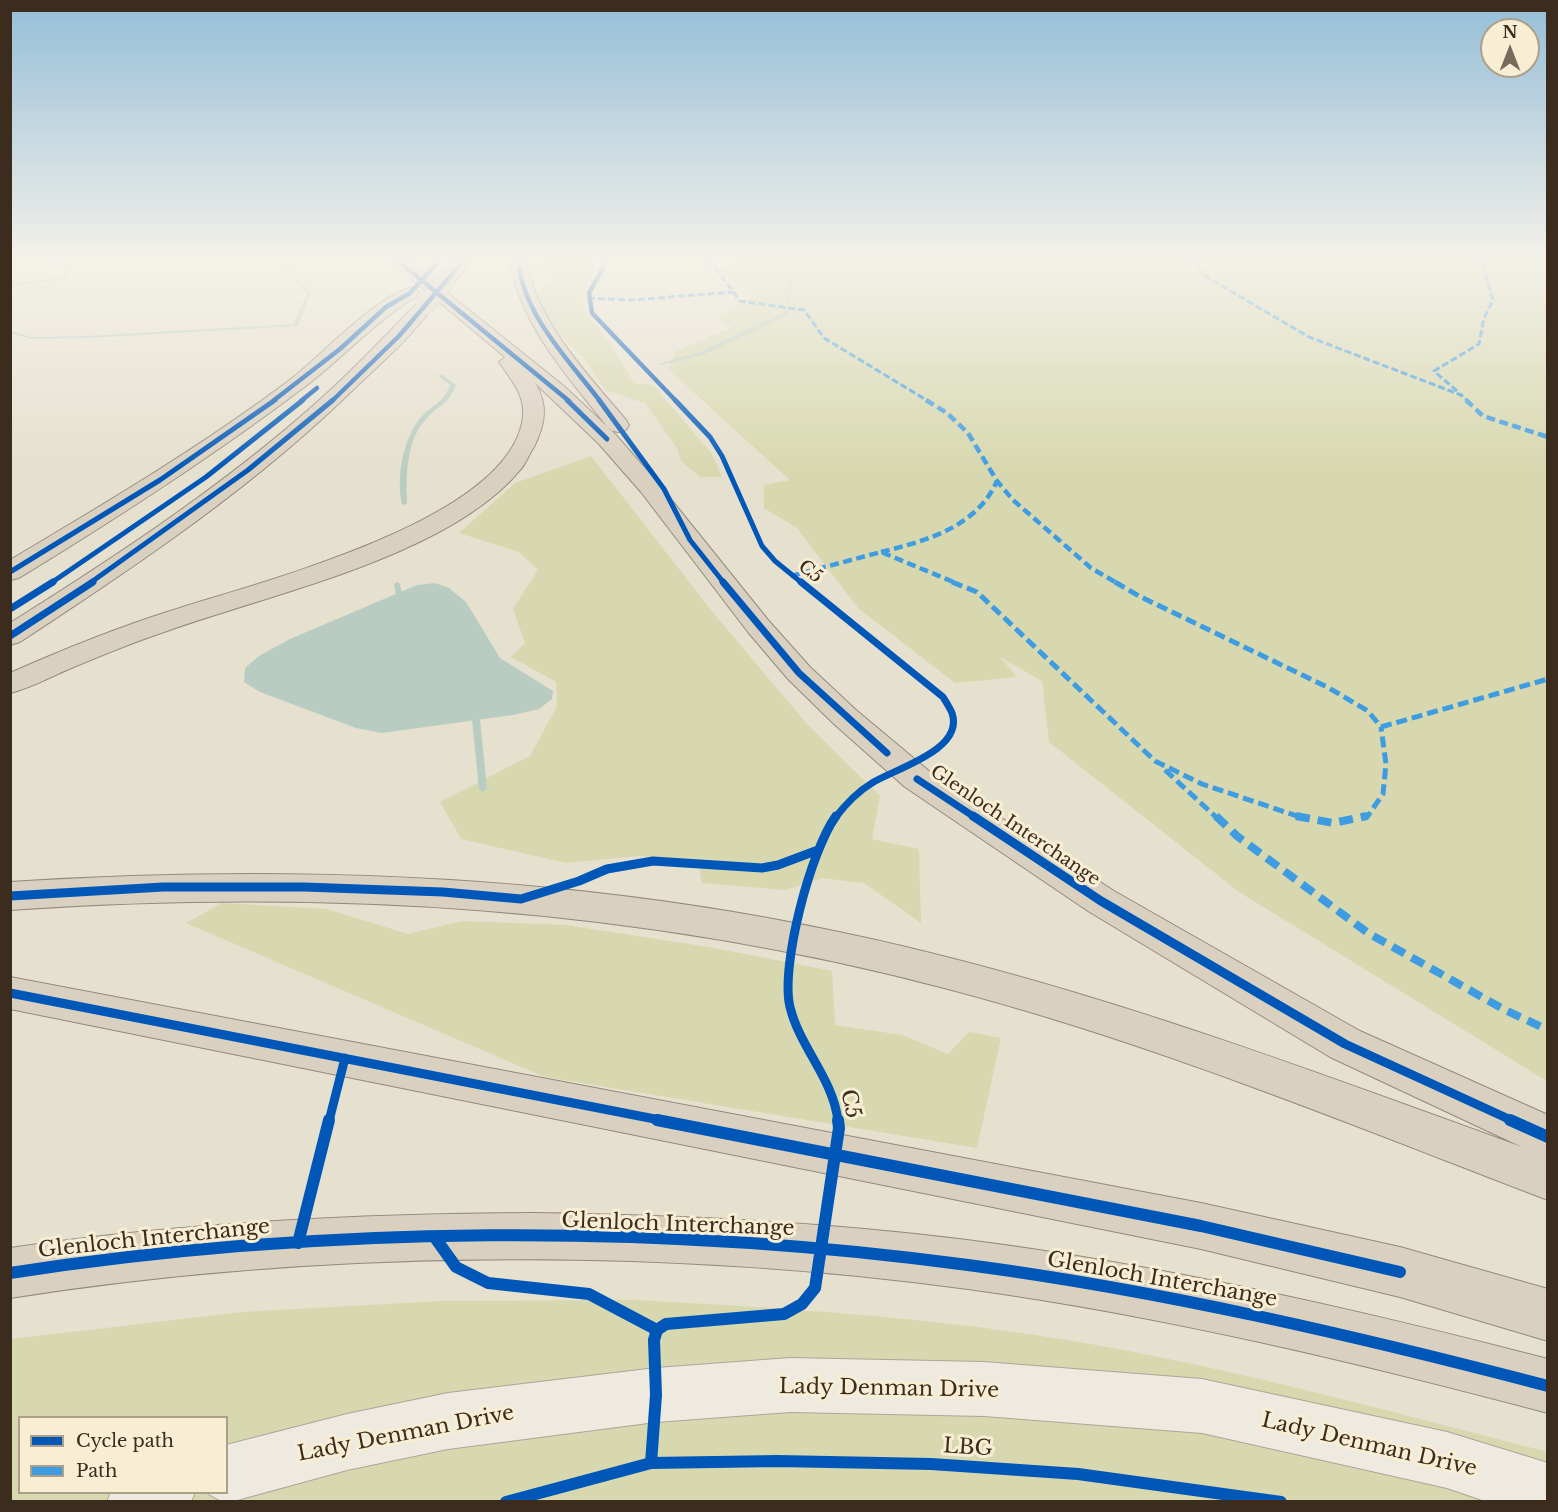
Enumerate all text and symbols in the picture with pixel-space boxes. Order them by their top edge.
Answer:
north arrow [1480,18,1540,78]
text: N [1502,22,1518,42]
street label: C5 [794,556,826,588]
street label: Glenloch Interchange [926,761,1104,891]
street label: C5 [834,1087,866,1121]
street label: Glenloch Interchange [561,1208,795,1242]
street label: Glenloch Interchange [37,1214,271,1264]
street label: Glenloch Interchange [1045,1247,1279,1313]
street label: Lady Denman Drive [779,1374,999,1404]
street label: Lady Denman Drive [296,1401,516,1467]
street label: Lady Denman Drive [1259,1408,1479,1482]
legend [18,1416,228,1494]
text: Cycle path [76,1430,174,1452]
street label: LBG [942,1434,994,1462]
text: Path [76,1460,117,1482]

